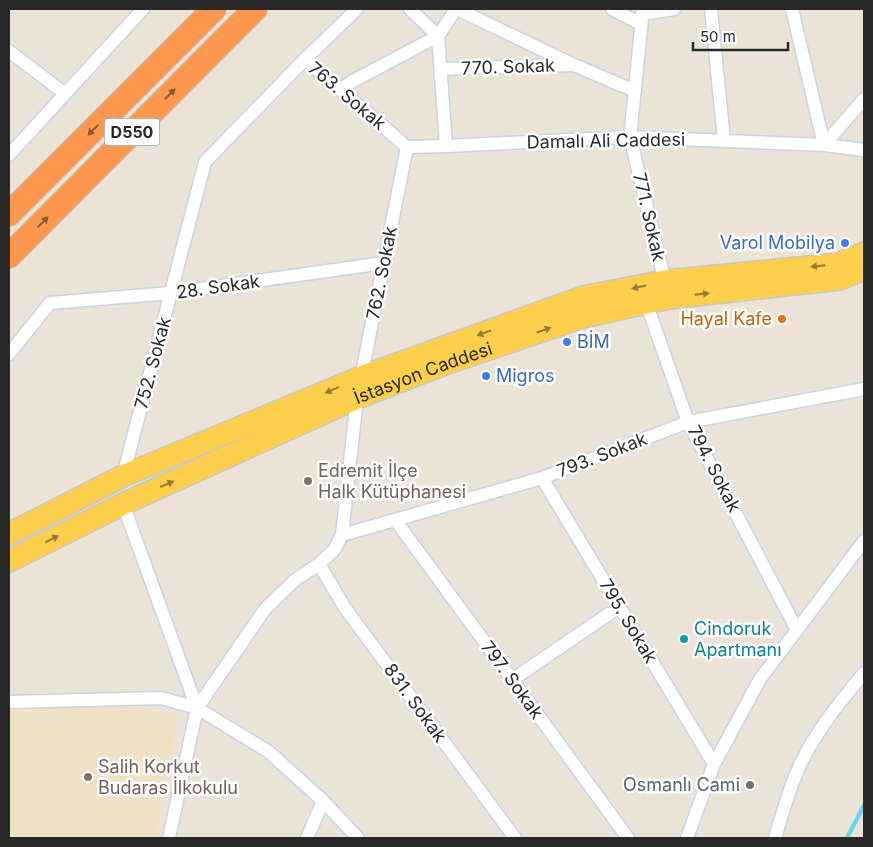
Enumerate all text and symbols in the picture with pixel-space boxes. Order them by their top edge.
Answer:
scale bar [693,20,788,52]
text: 50 m [700,27,736,46]
street label: 770. Sokak [461,54,555,79]
street label: 763. Sokak [304,57,390,134]
one-way arrow [164,88,176,100]
road number: D550 [104,118,160,146]
one-way arrow [87,124,99,136]
street label: Damalı Ali Caddesi [527,129,685,152]
street label: 771. Sokak [629,170,670,263]
one-way arrow [37,216,49,228]
street label: 762. Sokak [362,224,401,321]
place label: Varol Mobilya [720,232,835,253]
marker: Varol Mobilya [839,237,851,249]
one-way arrow [809,262,825,270]
street label: 28. Sokak [175,270,261,303]
one-way arrow [632,283,647,291]
one-way arrow [694,290,710,298]
place label: Hayal Kafe [680,308,772,329]
marker: Hayal Kafe [776,313,788,325]
street label: 752. Sokak [130,314,175,411]
one-way arrow [537,326,552,334]
one-way arrow [476,329,491,337]
place label: BİM [577,330,610,352]
marker: BİM [561,336,573,348]
street label: İstasyon Caddesi [351,338,495,408]
place label: Migros [496,365,554,386]
marker: Migros [480,370,492,382]
one-way arrow [324,386,339,394]
street label: 794. Sokak [684,422,745,516]
street label: 793. Sokak [554,428,650,481]
place label: Edremit İlçe Halk Kütüphanesi [318,459,466,502]
marker: Edremit İlçe Halk Kütüphanesi [302,475,314,487]
one-way arrow [160,479,174,487]
one-way arrow [45,535,60,543]
street label: 795. Sokak [595,575,662,667]
place label: Cindoruk Apartmanı [694,618,782,660]
marker: Cindoruk Apartmanı [678,633,690,645]
street label: 797. Sokak [477,637,548,723]
street label: 831. Sokak [380,659,451,746]
place label: Salih Korkut Budaras İlkokulu [98,756,238,798]
marker: Salih Korkut Budaras İlkokulu [82,771,94,783]
place label: Osmanlı Cami [623,774,740,795]
marker: Osmanlı Cami [744,779,756,791]

